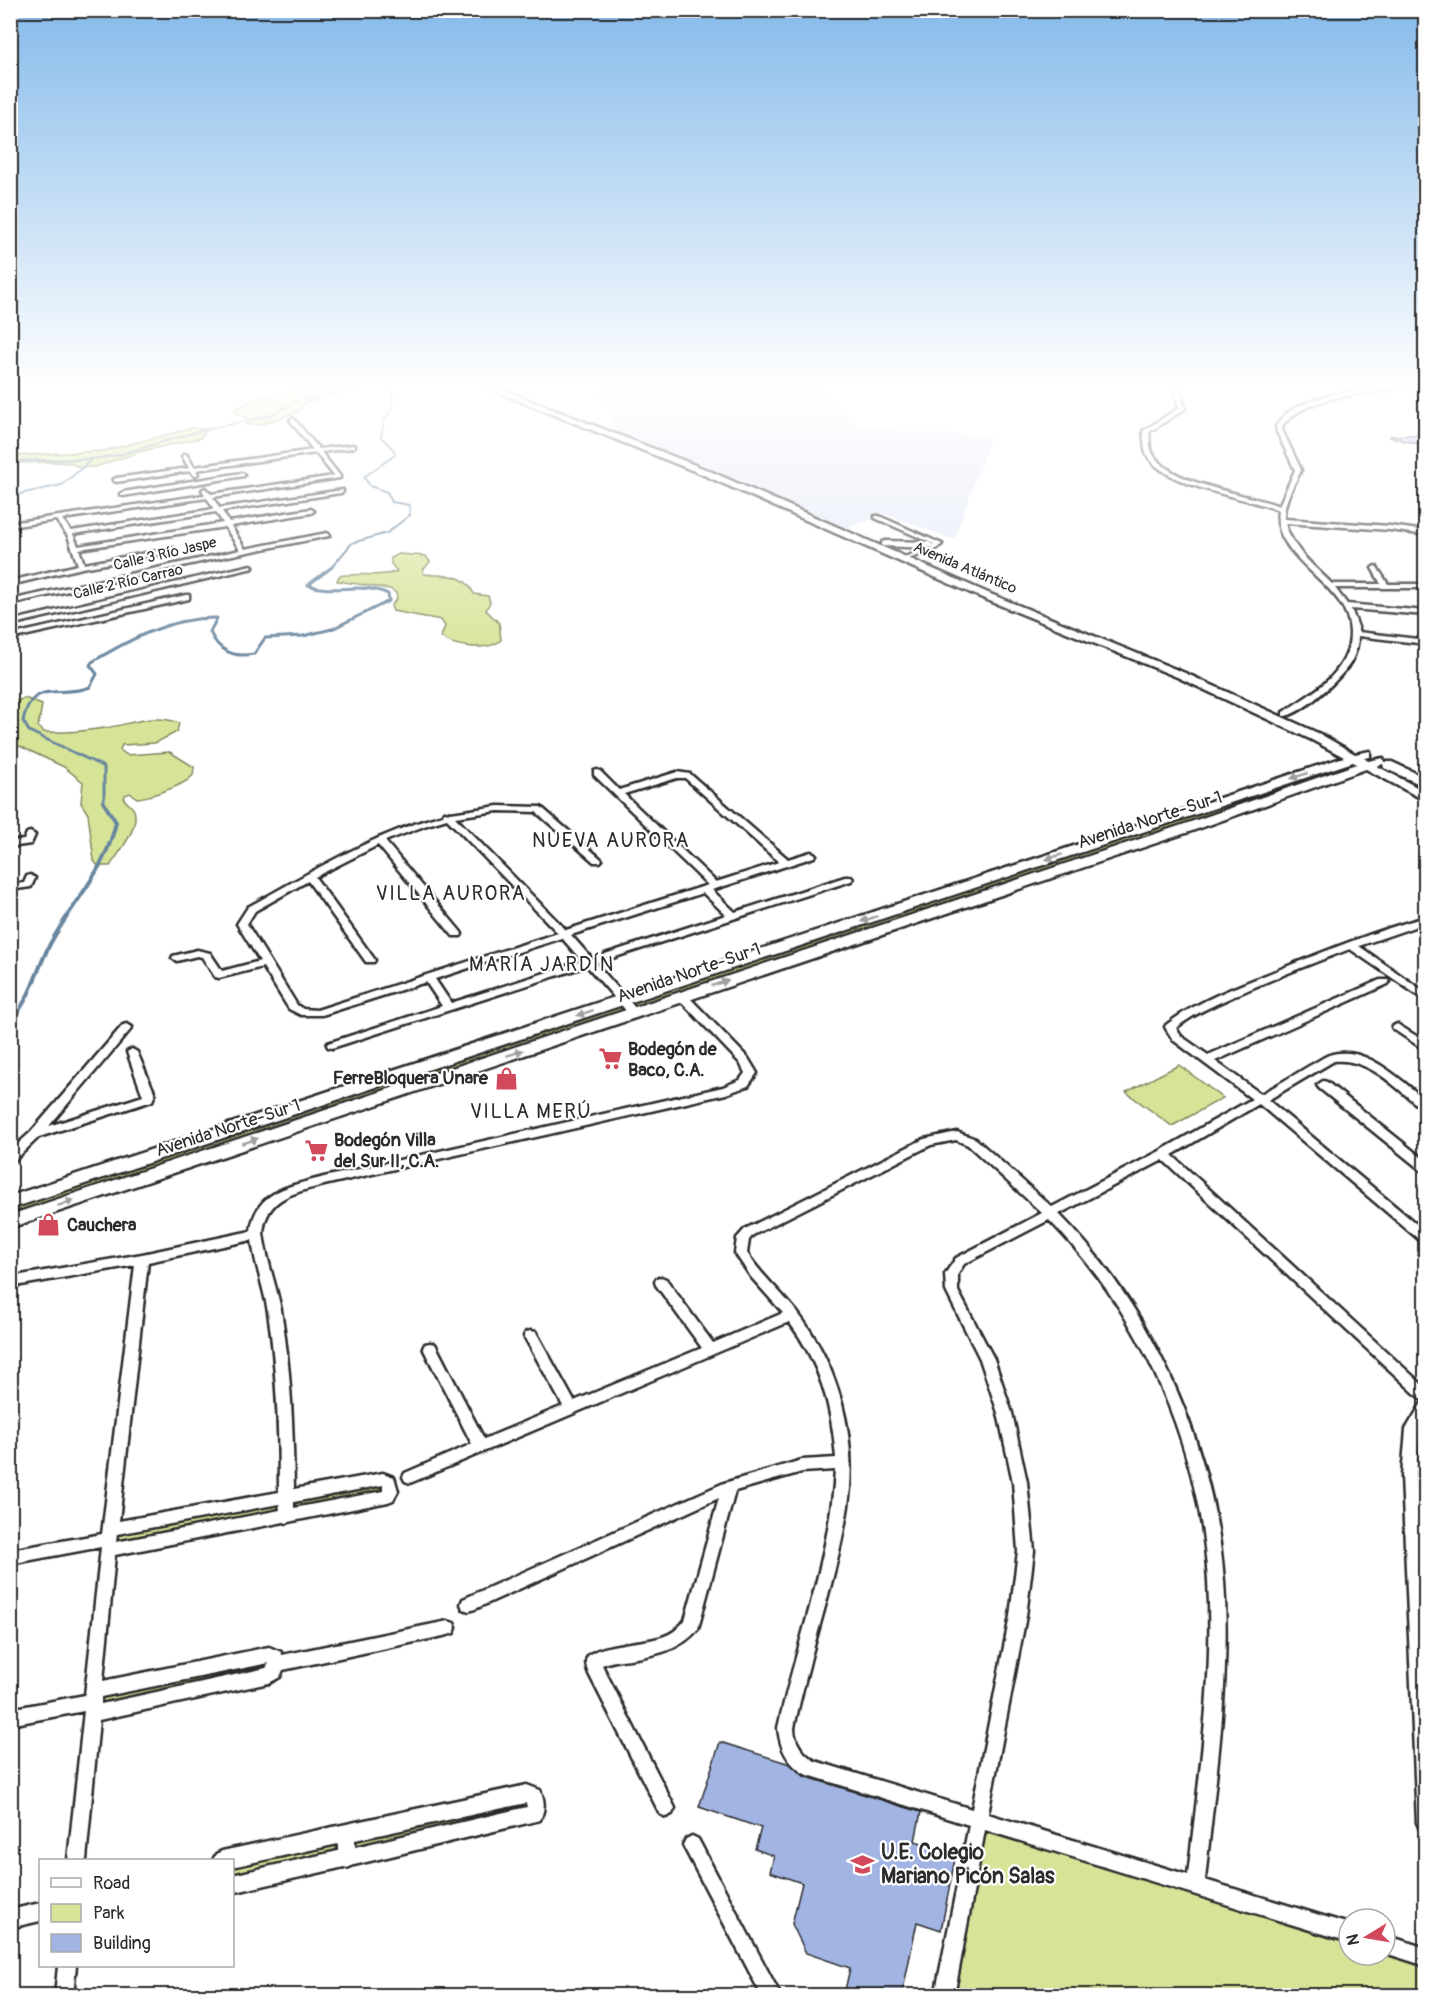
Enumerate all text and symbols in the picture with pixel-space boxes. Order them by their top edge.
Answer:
street label: Calle 3 Río Jaspe [112,533,219,575]
street label: Avenida Atlántico [910,538,1020,598]
street label: Calle 2 Río Carrao [71,560,185,604]
one-way arrow [1290,771,1308,781]
street label: Avenida Norte-Sur 1 [1075,786,1225,854]
district label: NUEVA AURORA [532,828,690,853]
one-way arrow [1045,853,1063,863]
district label: VILLA AURORA [376,881,526,906]
one-way arrow [860,914,878,924]
street label: Avenida Norte-Sur 1 [614,938,764,1008]
district label: MARÍA JARDÍN [469,952,615,977]
one-way arrow [711,978,729,987]
one-way arrow [576,1009,594,1018]
place label: Bodegón de Baco, C.A. [628,1038,718,1082]
supermarket icon: Bodegón de Baco, C.A. [597,1046,623,1072]
one-way arrow [506,1047,524,1057]
shop icon: FerreBloquera Unare [493,1065,519,1091]
place label: FerreBloquera Unare [333,1067,489,1090]
street label: Avenida Norte-Sur 1 [153,1094,303,1162]
district label: VILLA MERÚ [470,1099,592,1124]
place label: Bodegón Villa del Sur II, C.A. [334,1129,439,1173]
one-way arrow [241,1135,259,1145]
supermarket icon: Bodegón Villa del Sur II, C.A. [303,1137,329,1163]
one-way arrow [57,1198,75,1208]
shop icon: Cauchera [36,1212,62,1238]
place label: Cauchera [67,1214,137,1237]
place label: U.E. Colegio Mariano Picón Salas [881,1839,1055,1890]
school or university icon: U.E. Colegio Mariano Picón Salas [850,1851,876,1877]
legend [39,1859,234,1967]
text: Road [93,1872,130,1895]
text: Park [93,1902,125,1925]
north arrow [1337,1907,1397,1967]
text: Building [93,1932,151,1955]
text: N [1342,1932,1364,1947]

